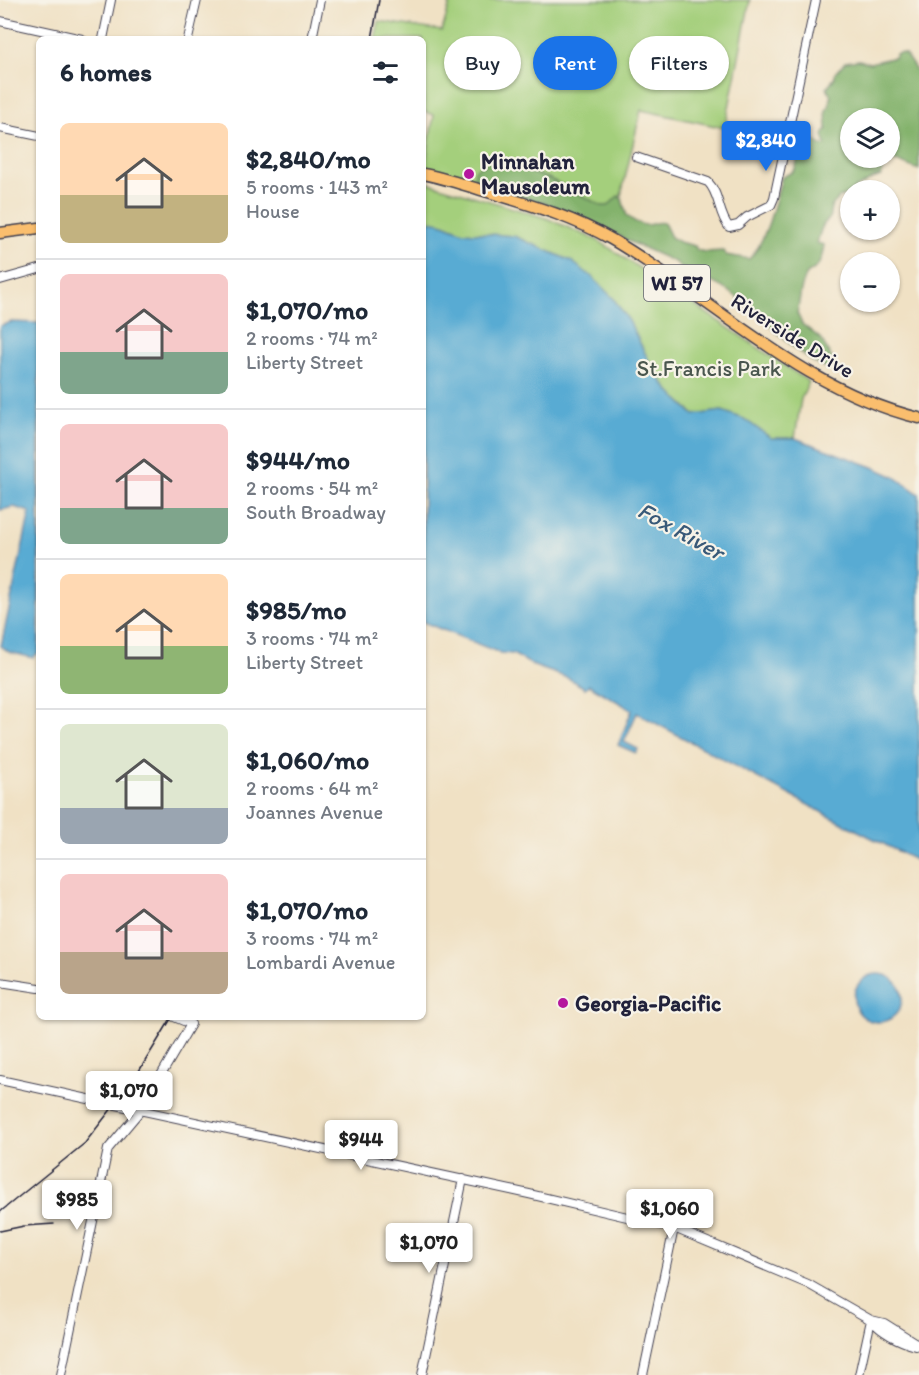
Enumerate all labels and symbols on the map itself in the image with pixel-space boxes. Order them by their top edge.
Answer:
pin: $2,840 [717,121,815,172]
place label: Minnahan Mausoleum [481,148,590,200]
marker: Minnahan Mausoleum [462,167,476,181]
road number: WI 57 [644,265,710,301]
street label: Riverside Drive [726,287,859,384]
park label: St.Francis Park [637,355,782,382]
water label: Fox River [633,495,732,567]
place label: Georgia-Pacific [575,990,722,1017]
marker: Georgia-Pacific [556,996,570,1010]
pin: $1,070 [80,1071,178,1122]
pin: $944 [325,1120,397,1171]
pin: $985 [41,1180,113,1231]
pin: $1,060 [621,1189,719,1240]
pin: $1,070 [380,1223,478,1274]

